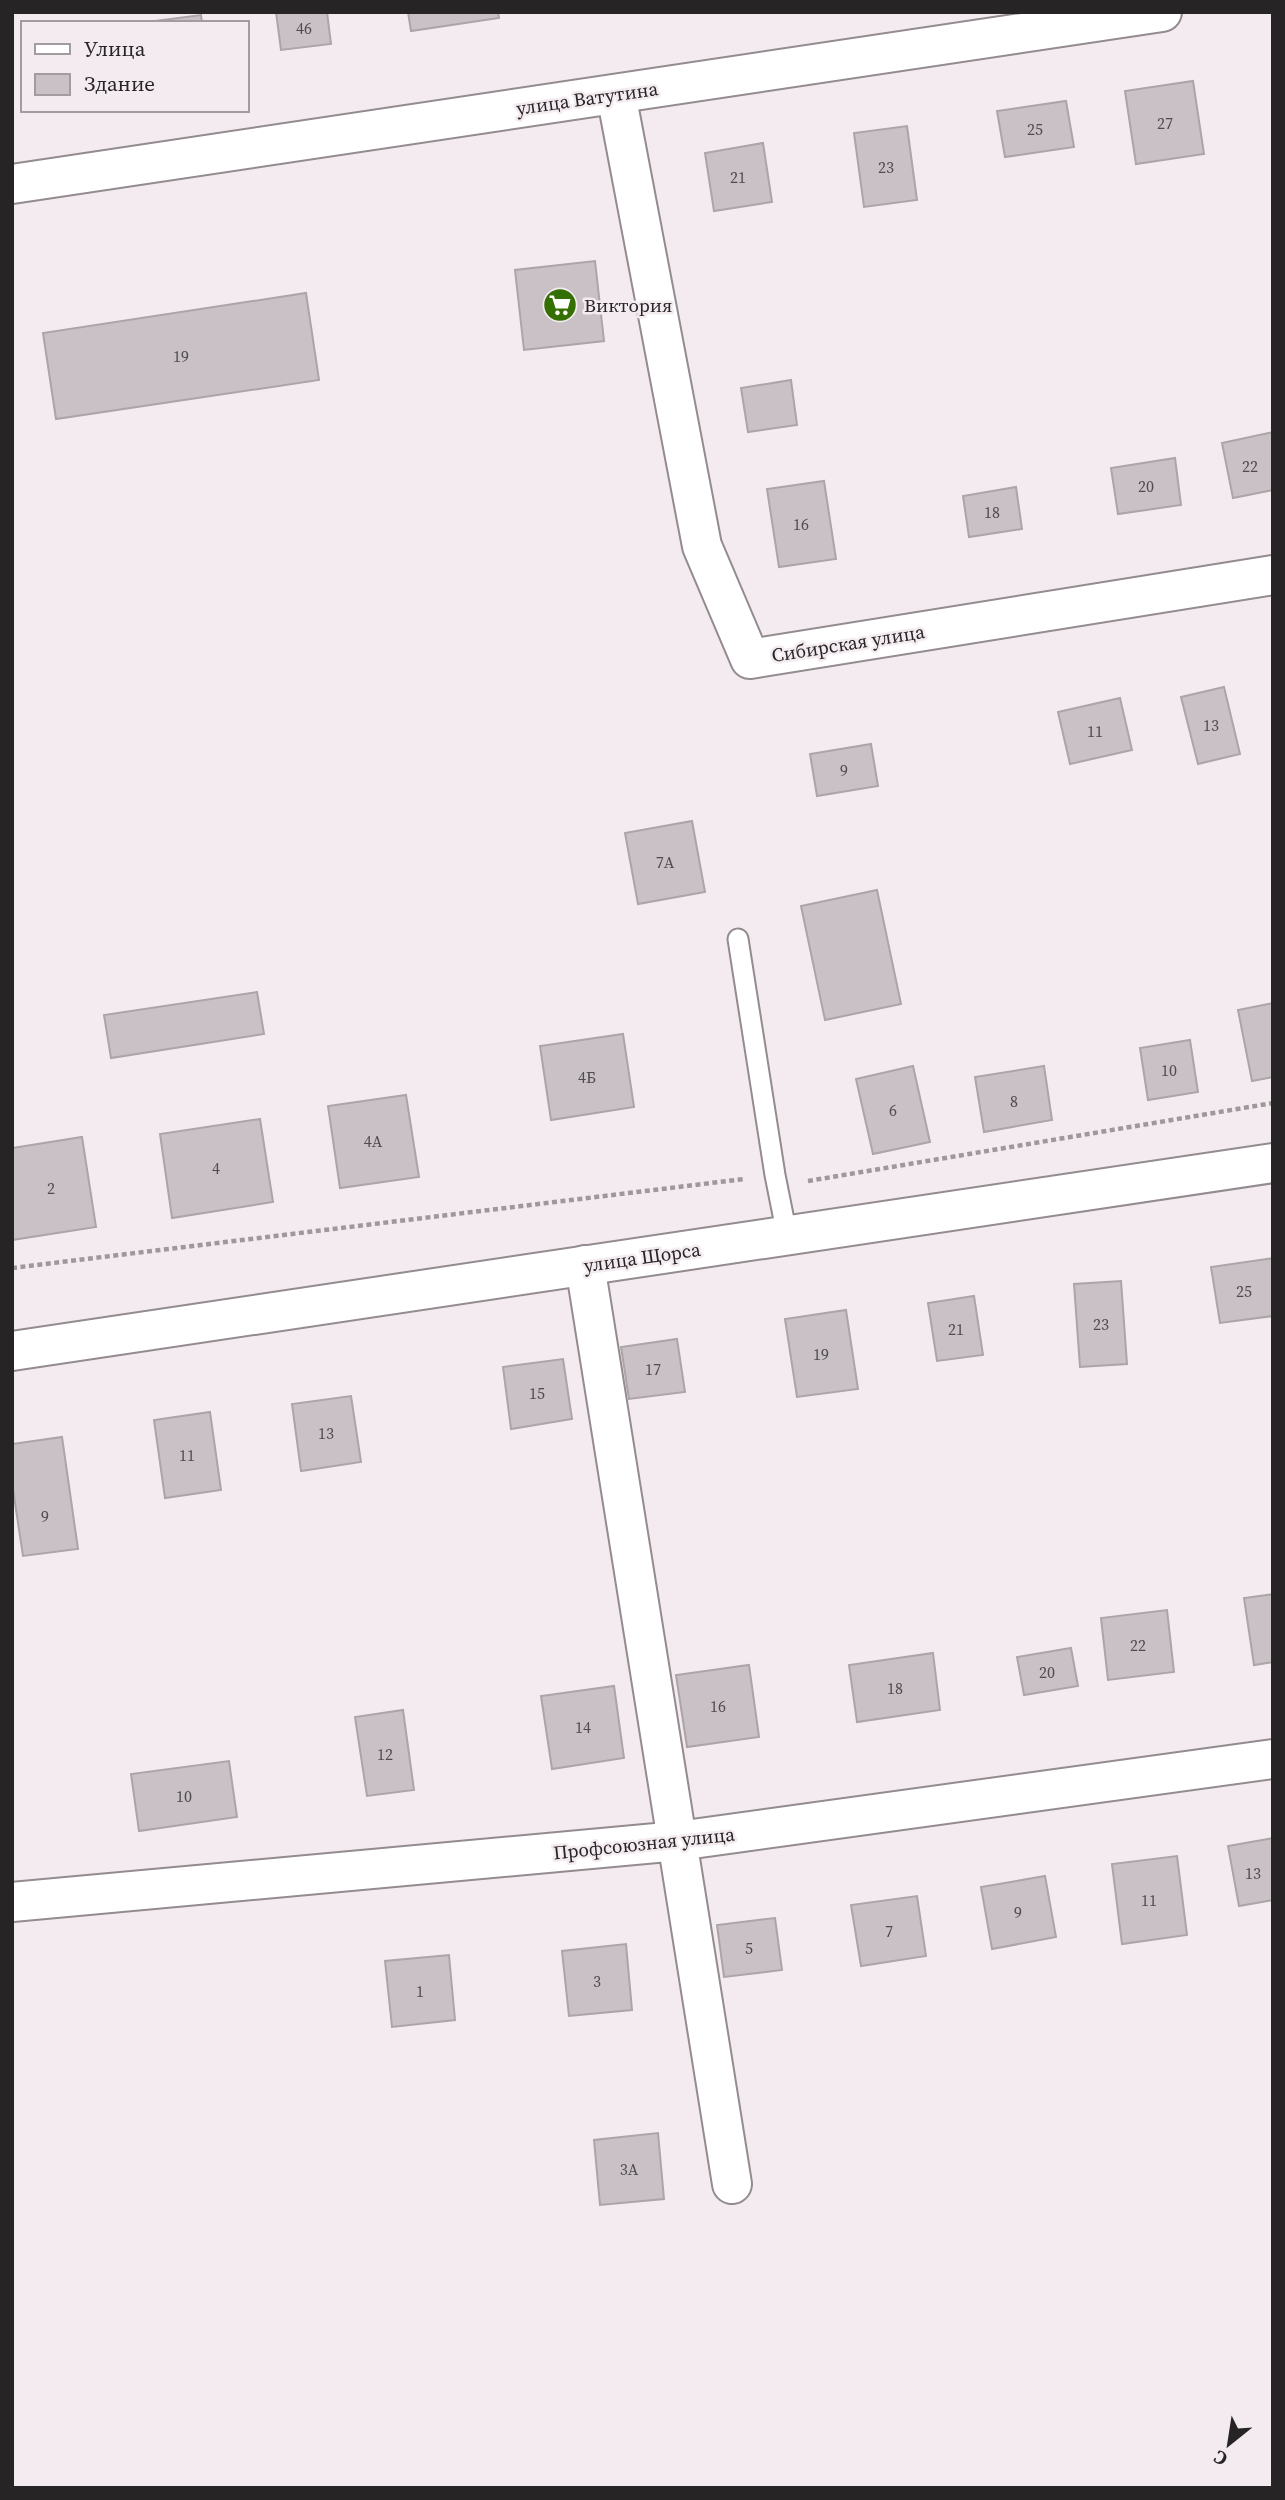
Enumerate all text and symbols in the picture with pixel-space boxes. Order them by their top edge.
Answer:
house number: 46 [296,17,312,39]
legend [21,21,248,112]
text: Улица [84,34,146,63]
text: Здание [84,69,155,98]
street label: улица Ватутина [514,75,660,121]
house number: 27 [1157,112,1173,134]
house number: 25 [1027,118,1043,140]
house number: 23 [878,156,894,178]
house number: 21 [730,166,746,188]
supermarket icon: Виктория [541,286,579,324]
place label: Виктория [584,292,672,318]
house number: 19 [173,345,189,367]
house number: 22 [1242,455,1258,477]
house number: 20 [1138,475,1154,497]
house number: 18 [984,501,1000,523]
house number: 16 [793,513,809,535]
street label: Сибирская улица [770,618,927,668]
house number: 13 [1203,714,1219,736]
house number: 11 [1087,720,1103,742]
house number: 9 [840,759,848,781]
house number: 7А [656,851,675,873]
house number: 10 [1161,1059,1177,1081]
house number: 4Б [578,1066,596,1088]
house number: 8 [1010,1090,1018,1112]
house number: 6 [889,1099,897,1121]
house number: 4А [364,1130,383,1152]
house number: 4 [212,1157,220,1179]
house number: 2 [47,1177,55,1199]
street label: улица Щорса [582,1236,702,1278]
house number: 25 [1236,1280,1252,1302]
house number: 23 [1093,1313,1109,1335]
house number: 21 [948,1318,964,1340]
house number: 19 [813,1343,829,1365]
house number: 17 [645,1358,661,1380]
house number: 15 [529,1382,545,1404]
house number: 13 [318,1422,334,1444]
house number: 11 [179,1444,195,1466]
house number: 9 [41,1505,49,1527]
house number: 22 [1130,1634,1146,1656]
house number: 20 [1039,1661,1055,1683]
house number: 18 [887,1677,903,1699]
house number: 16 [710,1695,726,1717]
house number: 14 [575,1716,591,1738]
house number: 12 [377,1743,393,1765]
house number: 10 [176,1785,192,1807]
street label: Профсоюзная улица [552,1821,736,1865]
house number: 13 [1245,1862,1261,1884]
house number: 11 [1141,1889,1157,1911]
house number: 9 [1014,1901,1022,1923]
house number: 7 [885,1920,893,1942]
house number: 5 [745,1937,753,1959]
house number: 3 [593,1970,601,1992]
house number: 1 [416,1980,424,2002]
house number: 3А [620,2158,639,2180]
north arrow [1194,2409,1264,2479]
text: С [1209,2444,1232,2473]

